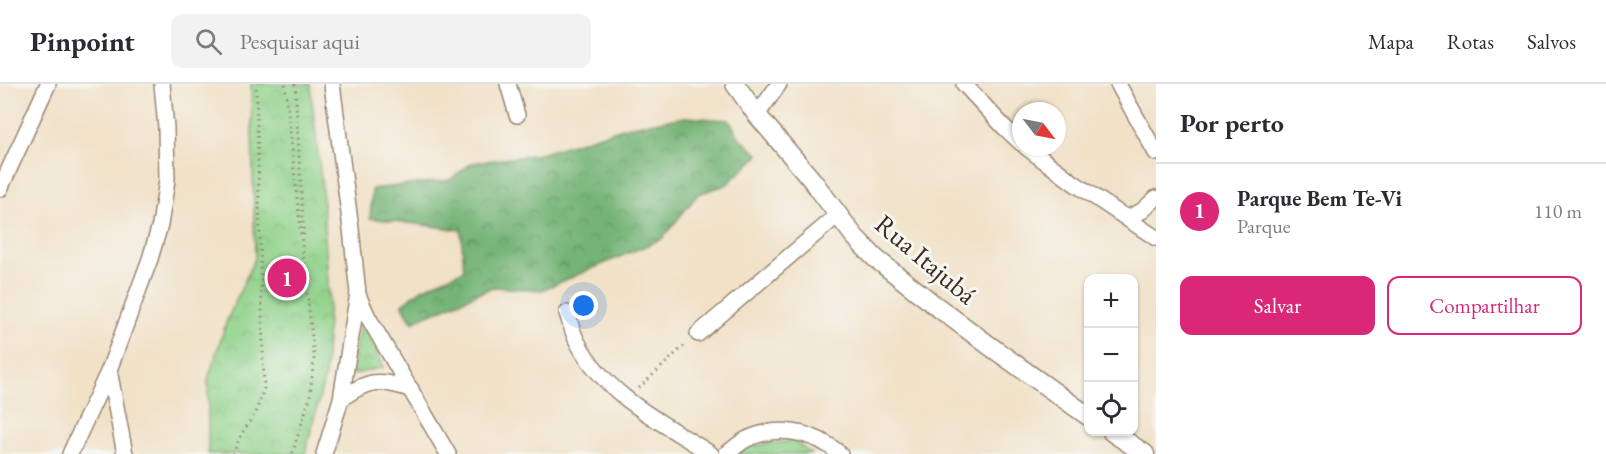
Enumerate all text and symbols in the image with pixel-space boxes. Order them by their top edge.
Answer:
search box [171,14,591,68]
text: Pinpoint [30,23,135,59]
icon: search [192,25,225,58]
text: Pesquisar aqui [240,27,360,56]
text: Mapa [1368,28,1414,55]
text: Rotas [1447,28,1494,55]
text: Salvos [1527,28,1576,55]
north arrow [1012,102,1066,156]
text: Por perto [1180,106,1284,140]
text: Parque Bem Te-Vi [1237,184,1402,213]
text: 1 [1194,198,1205,224]
text: 110 m [1534,198,1582,224]
street label: Rua Itajubá [868,206,984,312]
text: Parque [1237,213,1290,239]
pin: 1 [268,256,306,300]
map controls [1084,274,1138,436]
button: + [1084,274,1138,328]
button: Salvar [1180,276,1375,335]
button: Compartilhar [1387,276,1582,335]
your location [569,291,598,320]
button: − [1084,328,1138,382]
button: locate [1084,382,1138,436]

